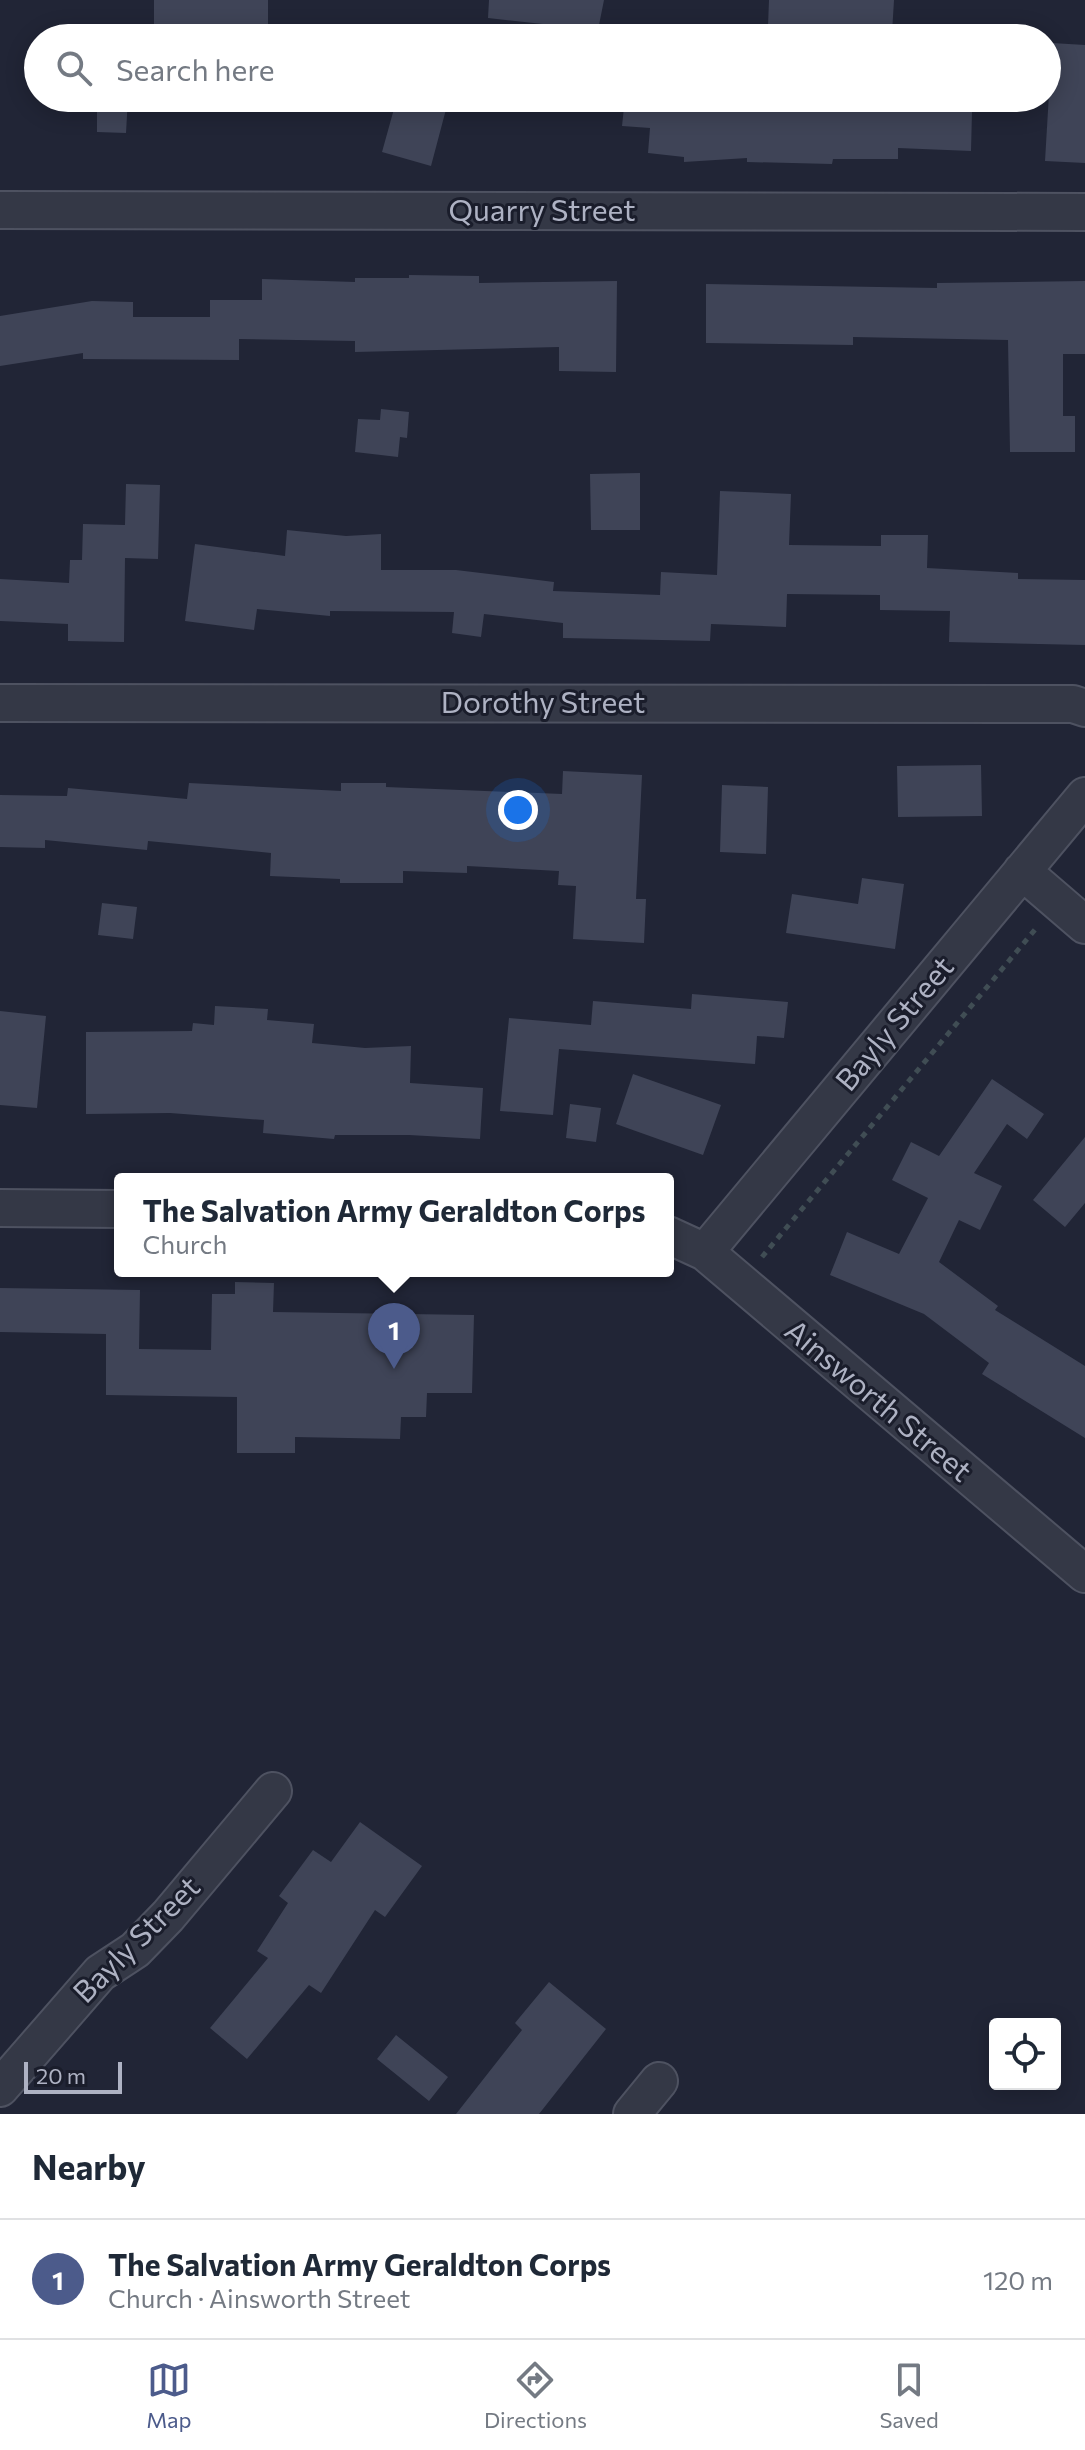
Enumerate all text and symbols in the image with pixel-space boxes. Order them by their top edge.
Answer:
search box [24,24,1061,112]
icon: search [52,46,96,90]
text: Search here [116,50,275,87]
street label: Quarry Street [449,190,636,227]
street label: Dorothy Street [441,682,645,719]
your location [498,790,538,830]
street label: Bayly Street [826,948,960,1097]
popup [114,1173,674,1277]
text: The Salvation Army Geraldton Corps [142,1191,646,1228]
text: Church [142,1228,227,1259]
pin: 1 [368,1303,420,1369]
street label: Ainsworth Street [779,1310,981,1488]
street label: Bayly Street [64,1867,206,2009]
map controls [989,2018,1061,2090]
button: locate [989,2018,1061,2090]
scale bar [24,2058,122,2094]
text: 20 m [36,2062,86,2089]
text: Nearby [32,2145,146,2187]
text: The Salvation Army Geraldton Corps [108,2245,611,2282]
text: 1 [52,2264,64,2295]
text: 120 m [983,2264,1053,2295]
text: Church · Ainsworth Street [108,2282,410,2313]
tab: Map [146,2358,192,2433]
tab: Directions [484,2358,587,2433]
tab: Saved [879,2358,939,2433]

